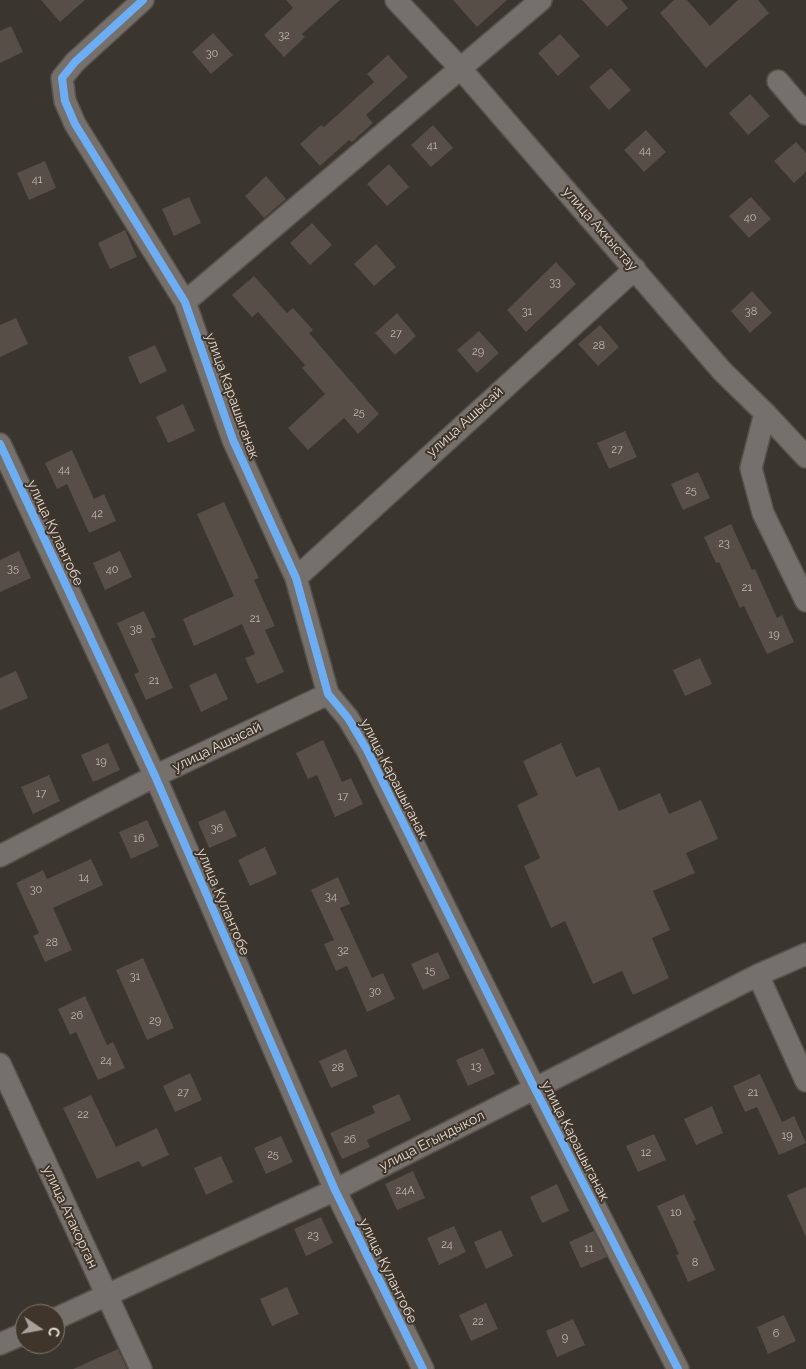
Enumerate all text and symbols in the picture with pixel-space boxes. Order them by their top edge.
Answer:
house number: 32 [278,29,290,43]
house number: 30 [206,47,218,61]
house number: 41 [427,139,437,153]
house number: 44 [639,144,651,158]
house number: 41 [32,173,42,187]
street label: улица Аккыстау [559,183,641,275]
house number: 40 [744,211,756,225]
house number: 33 [549,276,561,290]
house number: 31 [522,305,532,319]
house number: 38 [745,305,757,319]
house number: 27 [390,327,402,341]
street label: улица Карашыганак [201,331,263,461]
house number: 28 [593,339,605,353]
house number: 29 [472,345,484,359]
street label: улица Ашысай [423,383,507,461]
house number: 25 [353,406,365,420]
house number: 27 [611,443,623,457]
house number: 44 [58,463,70,477]
street label: улица Кулантобе [23,478,87,588]
house number: 25 [685,484,697,498]
house number: 42 [91,507,103,521]
house number: 23 [718,537,730,551]
house number: 35 [7,562,19,576]
house number: 40 [106,563,118,577]
house number: 21 [742,581,752,595]
house number: 21 [250,612,260,626]
house number: 38 [130,623,142,637]
house number: 19 [768,628,780,642]
house number: 21 [149,674,159,688]
street label: улица Карашыганак [356,716,432,842]
street label: улица Ашысай [170,718,264,776]
house number: 19 [95,755,107,769]
house number: 17 [36,787,46,801]
house number: 17 [338,790,348,804]
house number: 36 [211,822,223,836]
house number: 16 [133,832,145,846]
street label: улица Кулантобе [193,846,253,958]
house number: 14 [79,871,89,885]
house number: 30 [30,883,42,897]
house number: 34 [325,890,337,904]
house number: 28 [46,936,58,950]
house number: 32 [337,944,349,958]
house number: 15 [425,964,435,978]
house number: 31 [130,970,140,984]
house number: 30 [369,985,381,999]
house number: 26 [71,1009,83,1023]
house number: 29 [149,1014,161,1028]
house number: 24 [100,1054,112,1068]
house number: 13 [471,1060,481,1074]
house number: 28 [332,1061,344,1075]
street label: улица Карашыганак [537,1078,613,1204]
house number: 27 [177,1086,189,1100]
house number: 21 [748,1086,758,1100]
street label: улица Егындыкол [377,1107,487,1175]
house number: 22 [77,1108,89,1122]
house number: 19 [781,1129,793,1143]
house number: 26 [344,1133,356,1147]
house number: 12 [641,1146,651,1160]
house number: 25 [267,1148,279,1162]
street label: улица Атакорган [39,1163,101,1271]
house number: 24А [395,1184,415,1198]
house number: 10 [670,1206,682,1220]
street label: улица Кулантобе [355,1216,421,1326]
house number: 23 [307,1229,319,1243]
house number: 24 [441,1238,453,1252]
house number: 11 [584,1242,594,1256]
house number: 8 [692,1256,698,1270]
north arrow [15,1304,65,1354]
house number: 22 [472,1315,484,1329]
text: С [45,1326,63,1338]
house number: 6 [773,1327,779,1341]
house number: 9 [562,1331,568,1345]

